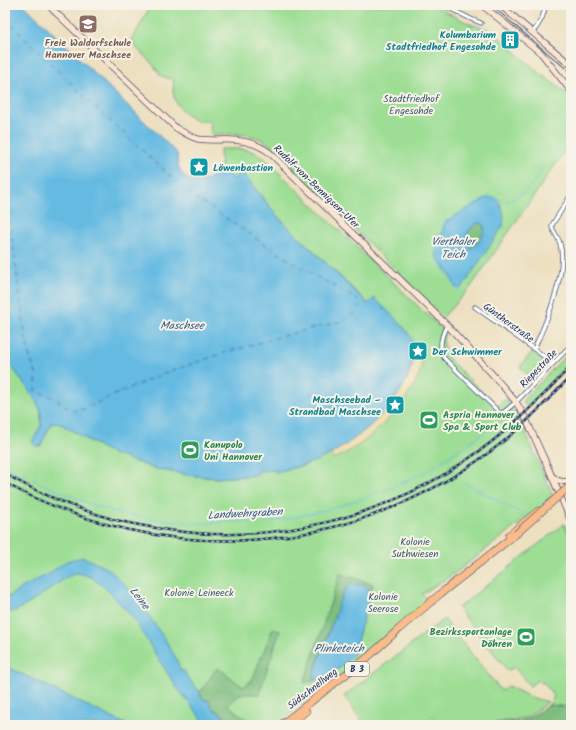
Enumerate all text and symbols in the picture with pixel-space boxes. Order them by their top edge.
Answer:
school or university icon: Freie Waldorfschule Hannover Maschsee [77,13,99,35]
place label: Kolumbarium Stadtfriedhof Engesohde [386,27,496,55]
building icon: Kolumbarium Stadtfriedhof Engesohde [499,29,521,51]
place label: Freie Waldorfschule Hannover Maschsee [45,35,131,63]
park label: Stadtfriedhof Engesohde [383,91,440,119]
street label: Rudolf-von-Bennigsen-Ufer [270,141,364,233]
place icon: Löwenbastion [188,156,210,178]
place label: Löwenbastion [213,160,274,176]
water label: Vierthaler Teich [431,233,477,264]
street label: Güntherstraße [480,299,538,347]
water label: Maschsee [160,317,205,335]
place icon: Der Schwimmer [407,340,429,362]
place label: Der Schwimmer [432,344,502,360]
street label: Riepestraße [516,345,562,392]
place label: Maschseebad – Strandbad Maschsee [289,392,382,420]
place icon: Maschseebad – Strandbad Maschsee [384,394,406,416]
place label: Aspria Hannover Spa & Sport Club [443,407,522,435]
sports icon: Aspria Hannover Spa & Sport Club [418,409,440,431]
place label: Kanupolo Uni Hannover [204,437,262,465]
sports icon: Kanupolo Uni Hannover [179,439,201,461]
water label: Landwehrgraben [207,503,284,525]
park label: Kolonie Suthwiesen [391,534,439,562]
water label: Leine [125,583,154,615]
park label: Kolonie Leineeck [164,585,234,601]
park label: Kolonie Seerose [368,589,399,617]
place label: Bezirkssportanlage Döhren [429,624,512,652]
sports icon: Bezirkssportanlage Döhren [515,626,537,648]
water label: Plinketeich [314,640,365,658]
road number: B 3 [345,662,369,676]
street label: Südschnellweg [284,664,341,714]

